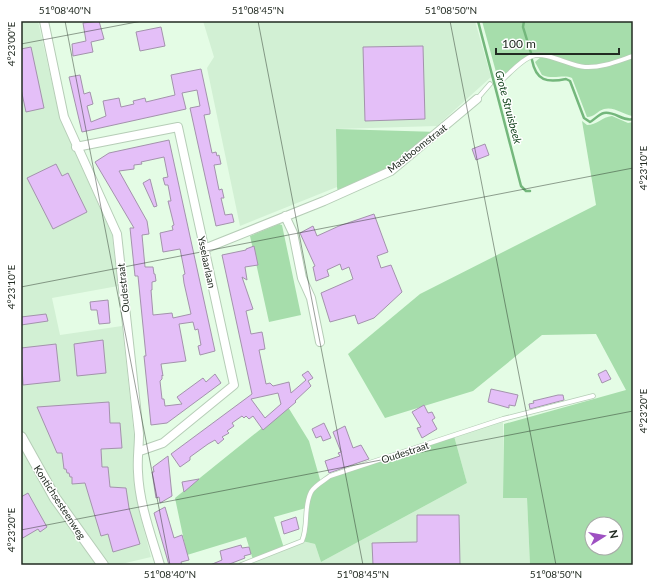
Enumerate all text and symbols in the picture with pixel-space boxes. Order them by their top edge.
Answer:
text: 51°08'40"N [39,4,91,16]
text: 51°08'45"N [232,4,284,16]
text: 51°08'50"N [425,4,477,16]
text: 4°23'00"E [5,21,17,66]
scale bar [496,30,619,56]
text: 100 m [502,36,536,51]
water label: Grote Struisbeek [493,69,525,146]
street label: Mastboomstraat [385,121,449,175]
text: 4°23'10"E [637,145,649,190]
street label: Ysselaarlaan [196,235,218,289]
street label: Oudestraat [114,262,132,313]
text: 4°23'10"E [5,264,17,309]
text: 4°23'20"E [637,388,649,433]
street label: Oudestraat [380,439,431,465]
street label: Kontichsesteenweg [32,463,88,541]
text: 4°23'20"E [5,507,17,552]
north arrow [584,516,624,556]
text: N [607,529,621,539]
text: 51°08'40"N [144,568,196,580]
text: 51°08'45"N [337,568,389,580]
text: 51°08'50"N [530,568,582,580]

